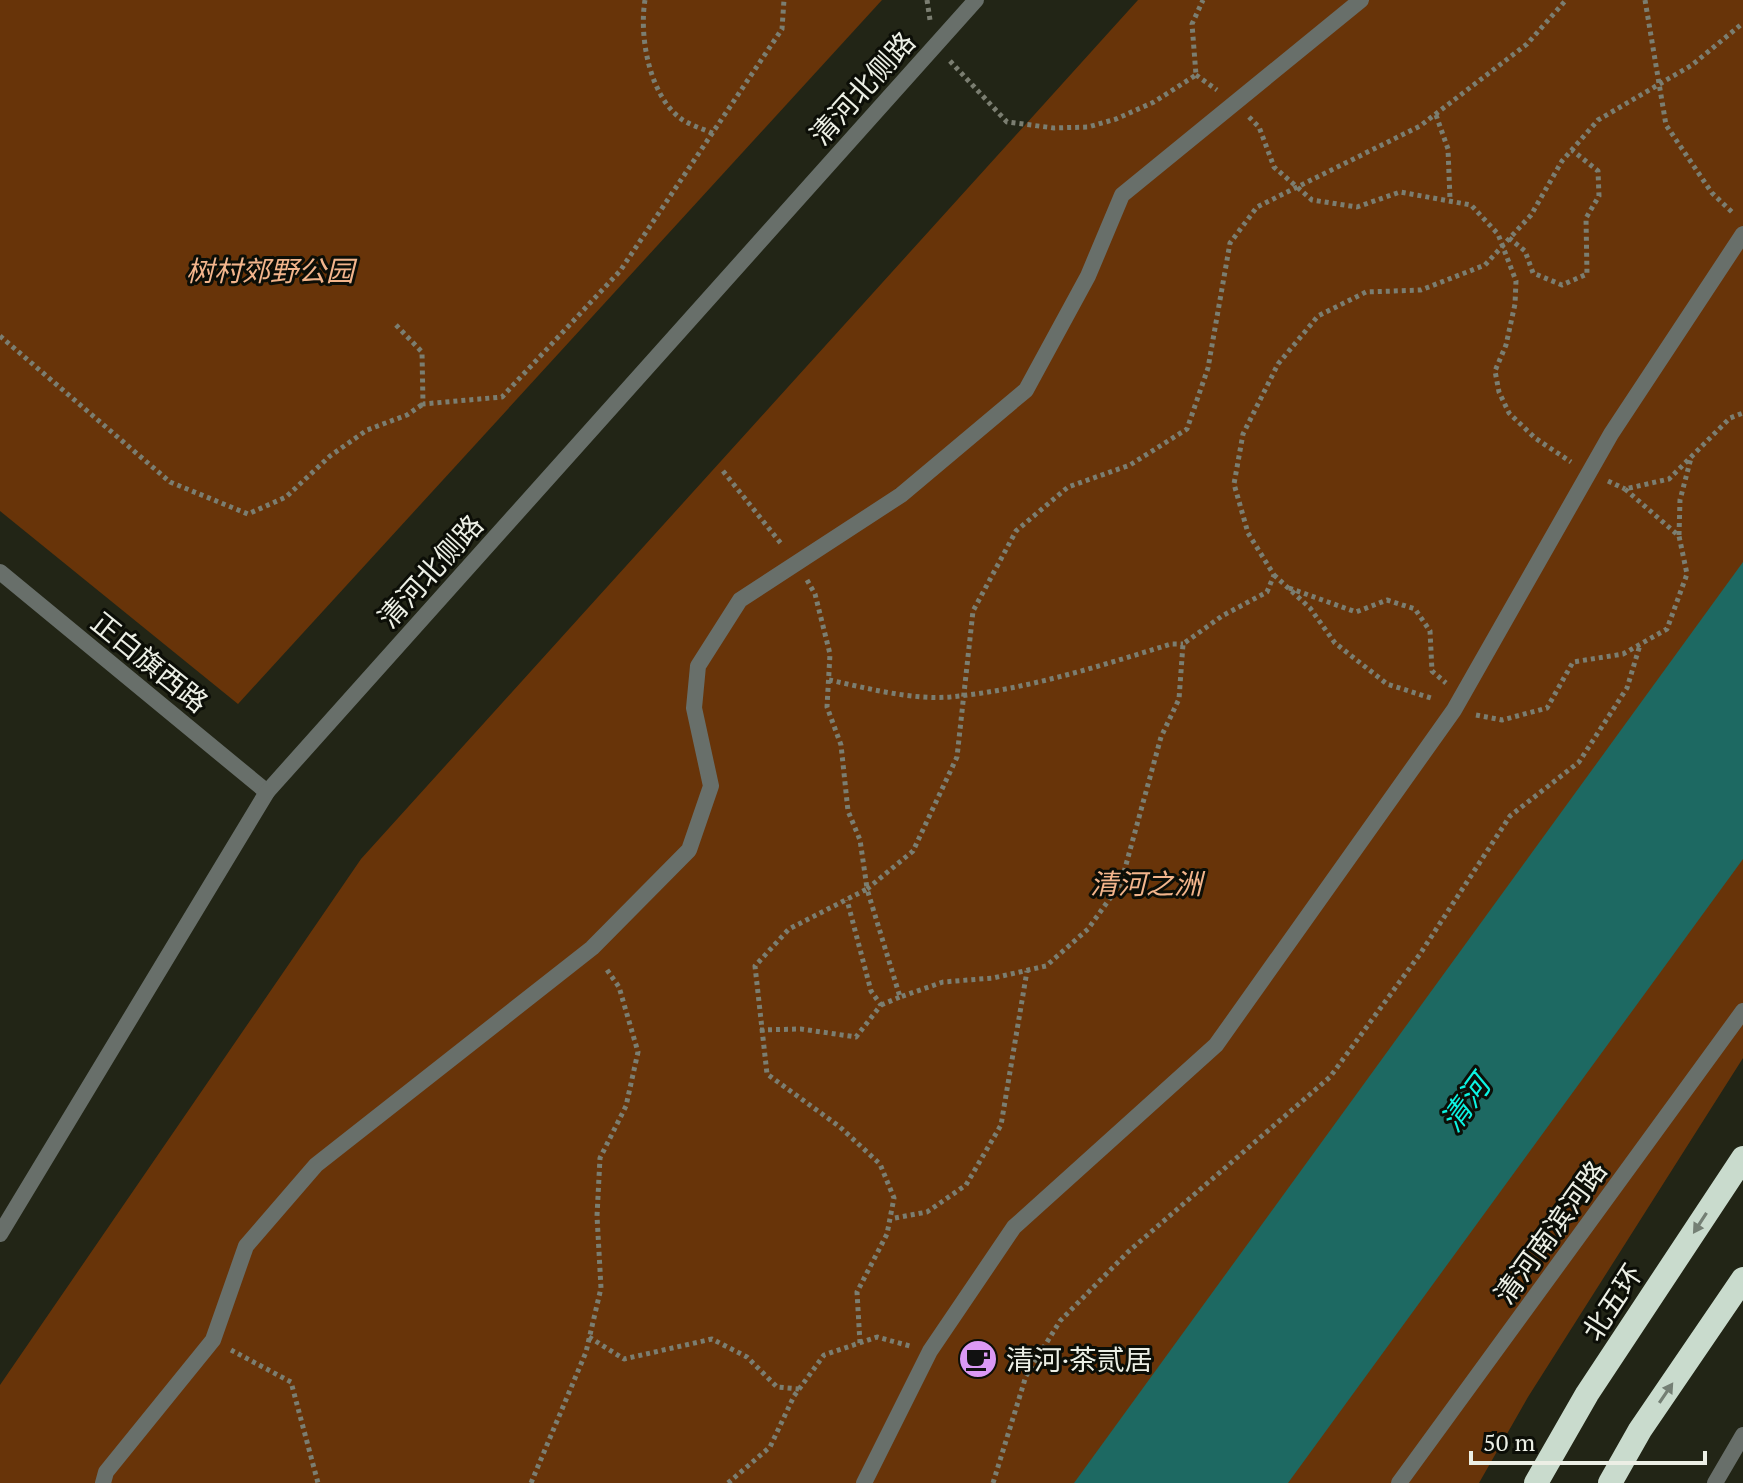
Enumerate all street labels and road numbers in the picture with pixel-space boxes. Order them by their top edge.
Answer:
street label: 清河北侧路 [801,24,923,152]
street label: 清河北侧路 [369,507,491,635]
street label: 正白旗西路 [84,604,216,720]
street label: 清河南滨河路 [1486,1153,1614,1311]
street label: 北五环 [1574,1257,1650,1347]

